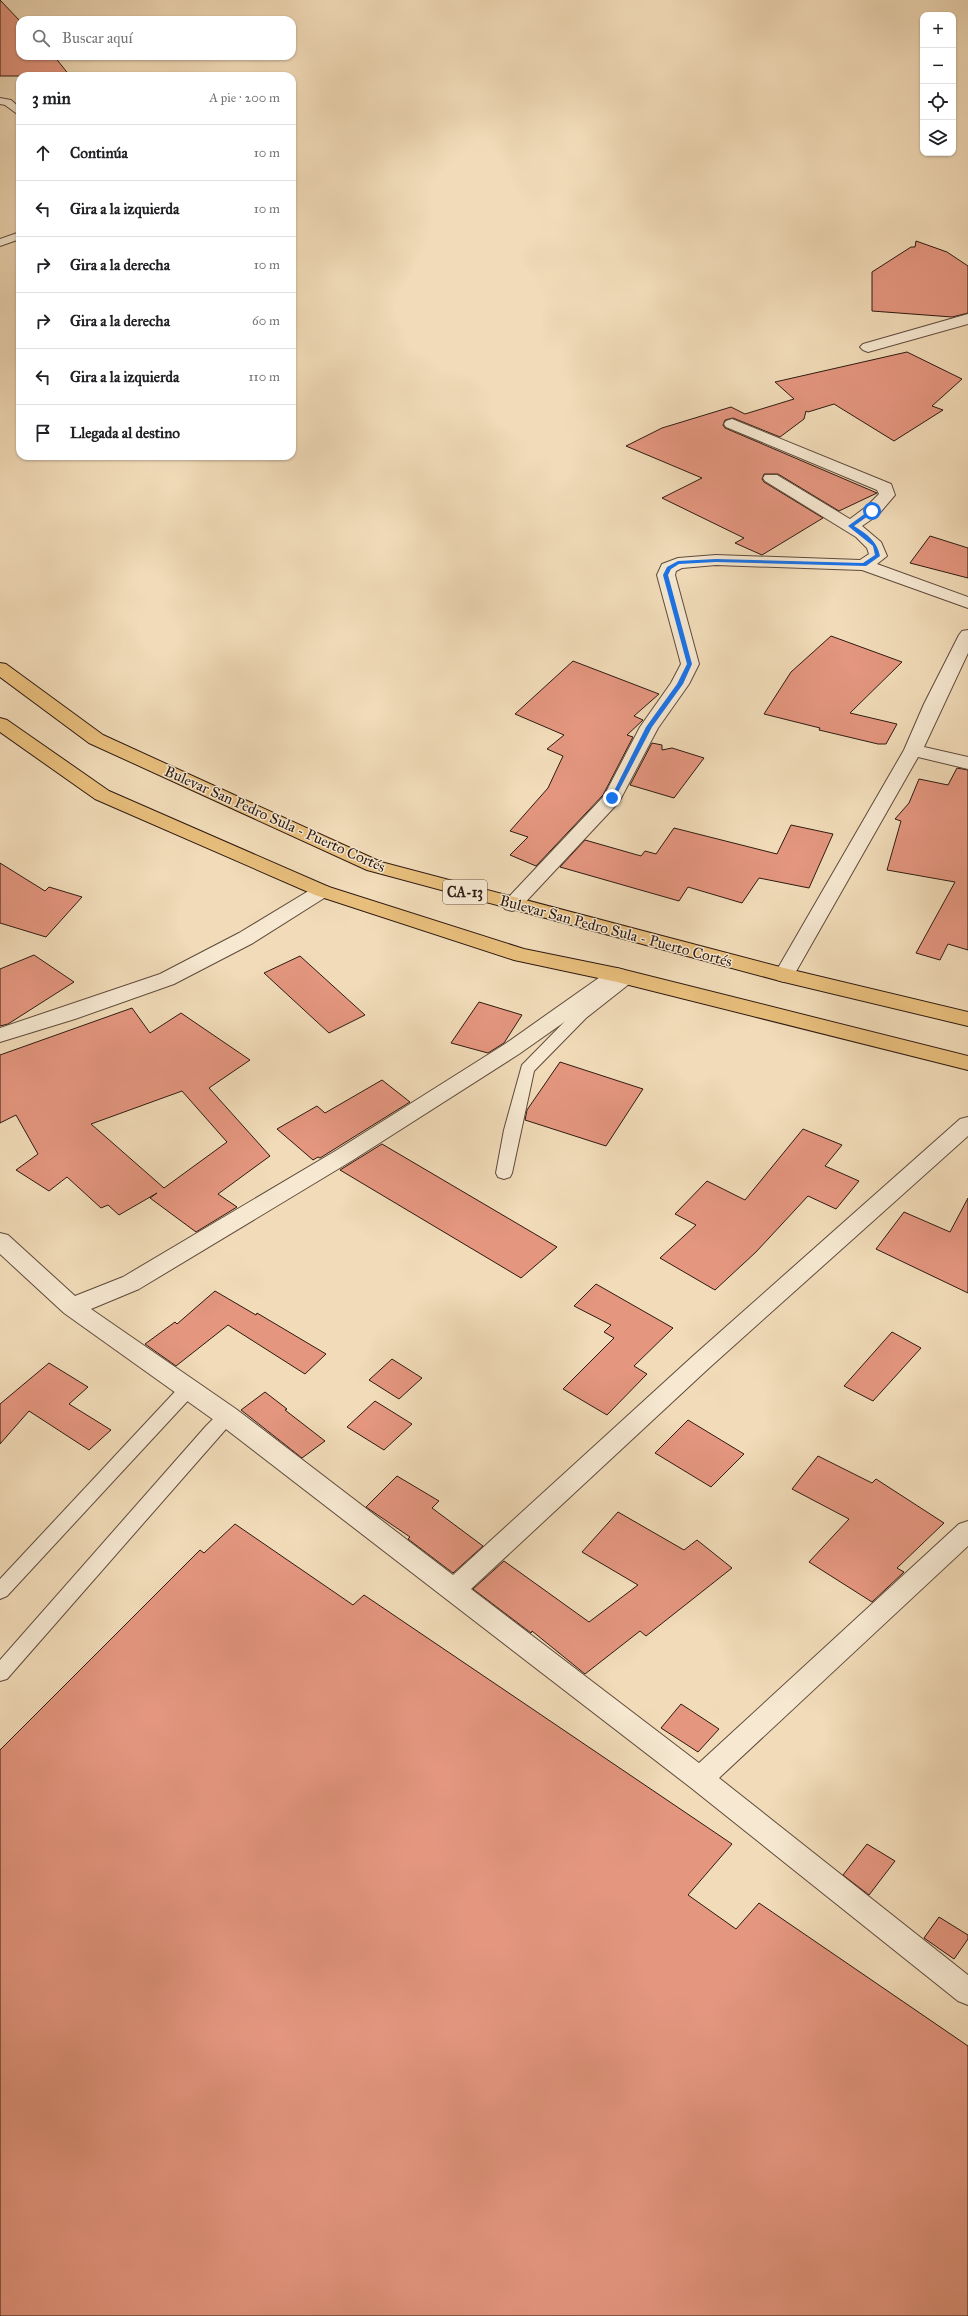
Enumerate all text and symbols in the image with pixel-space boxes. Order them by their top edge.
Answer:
map controls [920,12,956,156]
button: + [920,12,956,48]
search box [16,16,296,60]
icon: search [30,27,52,49]
text: Buscar aquí [62,29,133,47]
button: − [920,48,956,84]
button: locate [920,84,956,120]
text: 3 min [32,88,71,109]
text: A pie · 200 m [209,90,280,106]
button: layers [920,120,956,156]
icon: ahead [32,142,54,164]
text: Continúa [70,144,128,162]
text: 10 m [254,145,280,161]
icon: left [32,198,54,220]
text: Gira a la izquierda [70,200,179,218]
text: 10 m [254,201,280,217]
icon: right [32,254,54,276]
text: Gira a la derecha [70,256,170,274]
text: 10 m [254,257,280,273]
icon: right [32,310,54,332]
text: Gira a la derecha [70,312,170,330]
text: 60 m [252,313,280,329]
icon: left [32,366,54,388]
text: Gira a la izquierda [70,368,179,386]
text: 110 m [248,369,280,385]
icon: arrive [32,422,54,444]
text: Llegada al destino [70,424,180,442]
route start [863,502,881,520]
street label: Bulevar San Pedro Sula - Puerto Cortés [162,762,388,876]
route end [603,789,621,807]
road number: CA-13 [443,880,487,904]
street label: Bulevar San Pedro Sula - Puerto Cortés [498,891,734,971]

